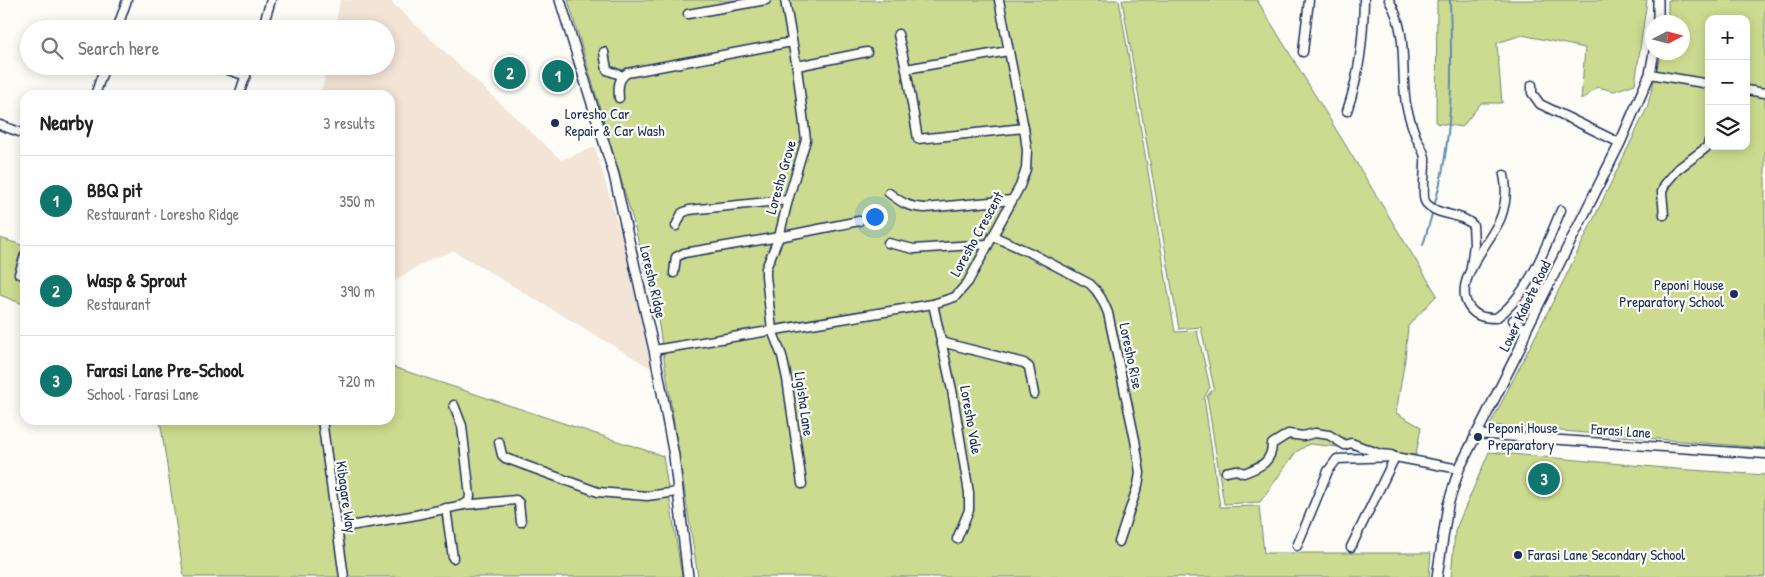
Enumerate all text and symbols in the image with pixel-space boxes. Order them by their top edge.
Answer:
north arrow [1645,15,1690,60]
map controls [1705,15,1750,150]
button: + [1705,15,1750,60]
search box [20,20,395,75]
icon: search [38,34,66,62]
text: Search here [78,35,159,61]
pin: 2 [494,54,526,92]
pin: 1 [542,57,574,95]
button: − [1705,60,1750,105]
place label: Loresho Car Repair & Car Wash [565,103,665,141]
button: layers [1705,105,1750,150]
text: Nearby [40,108,93,137]
text: 3 results [323,112,375,134]
marker: Loresho Car Repair & Car Wash [549,117,561,129]
street label: Loresho Grove [760,137,801,216]
text: BBQ pit [87,177,142,203]
street label: Loresho Crescent [944,187,1009,280]
text: 1 [53,190,59,212]
text: 350 m [339,190,375,212]
text: Restaurant · Loresho Ridge [87,203,239,225]
your location [862,204,888,230]
street label: Loresho Ridge [635,244,672,320]
street label: Lower Kabete Road [1493,257,1556,355]
text: Wasp & Sprout [87,267,186,293]
place label: Peponi House Preparatory School [1619,274,1724,312]
text: 2 [52,280,60,302]
text: 390 m [340,280,375,302]
marker: Peponi House Preparatory School [1728,288,1740,300]
text: Restaurant [87,293,150,315]
street label: Loresho Rise [1114,321,1149,391]
text: Farasi Lane Pre-School [87,357,243,383]
text: 3 [52,370,60,392]
text: 720 m [338,370,375,392]
street label: Ligisha Lane [790,370,819,437]
text: School · Farasi Lane [87,383,199,405]
street label: Loresho Vale [955,384,988,456]
place label: Peponi House Preparatory [1488,417,1558,455]
street label: Farasi Lane [1589,418,1652,443]
marker: Peponi House Preparatory [1472,431,1484,443]
street label: Kibagare Way [331,460,362,534]
pin: 3 [1528,460,1560,498]
place label: Farasi Lane Secondary School [1527,544,1685,565]
marker: Farasi Lane Secondary School [1512,549,1524,561]

